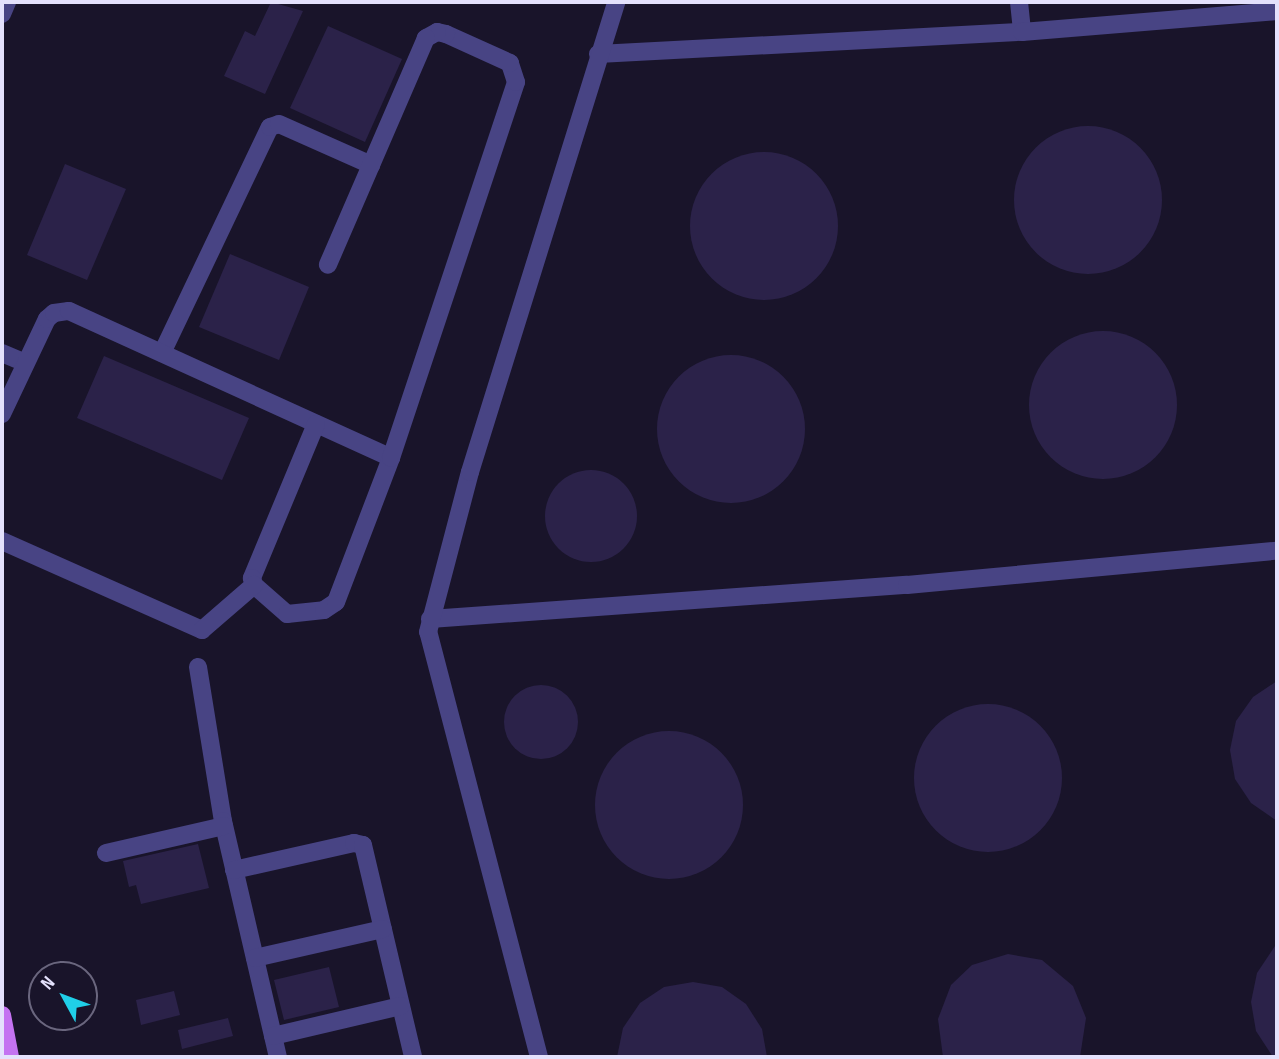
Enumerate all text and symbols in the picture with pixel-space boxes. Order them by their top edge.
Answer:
north arrow [28,961,98,1031]
text: N [36,972,60,995]

